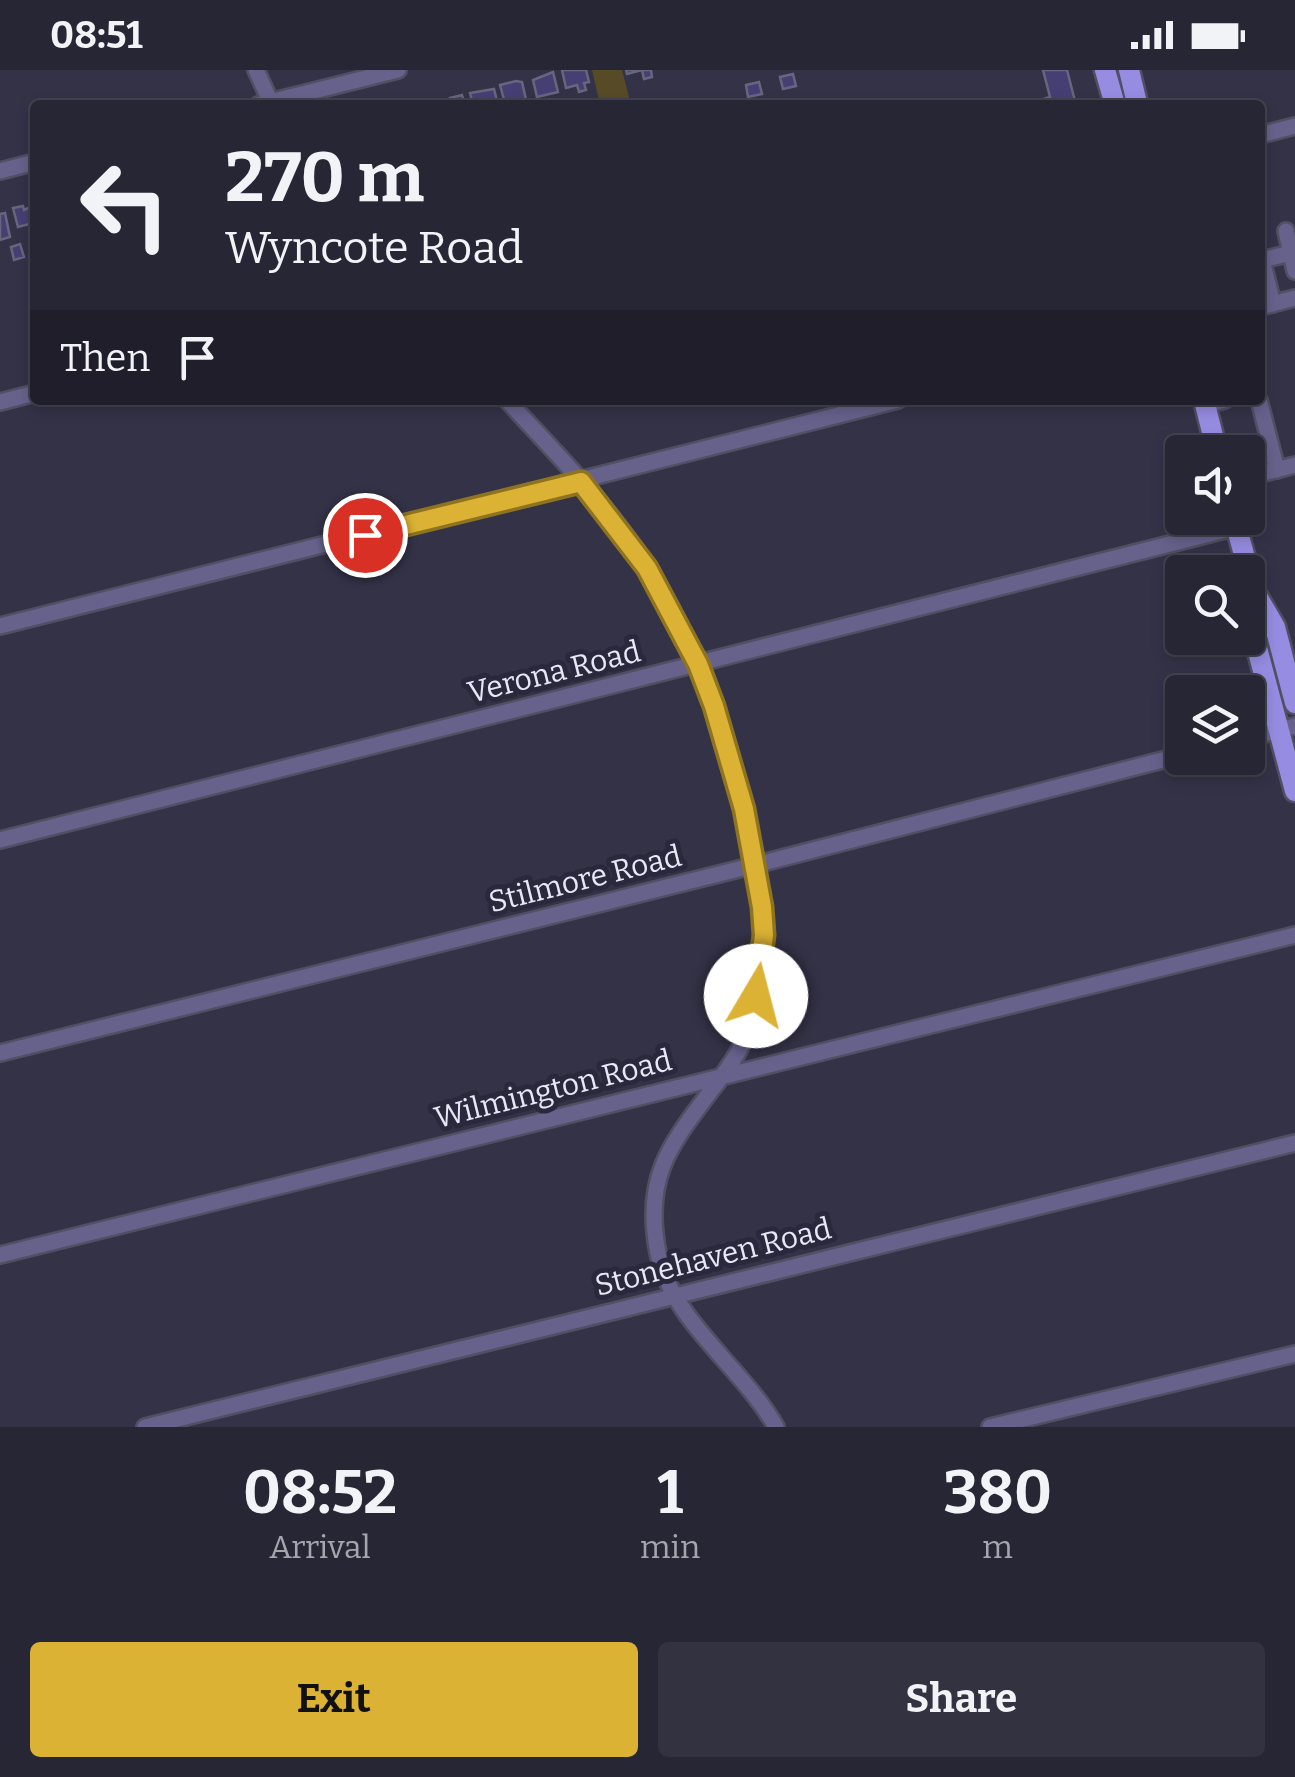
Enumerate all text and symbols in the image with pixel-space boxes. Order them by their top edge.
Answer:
text: 08:51 [50,12,143,58]
text: 270 m [225,136,424,220]
icon: left [60,140,190,270]
text: Wyncote Road [225,221,523,275]
icon: arrive [170,330,225,385]
text: Then [60,335,150,381]
map controls [1165,435,1265,775]
button: sound [1165,435,1265,535]
pin [323,493,408,578]
icon: arrive [338,508,393,563]
button: search [1165,555,1265,655]
street label: Verona Road [464,633,644,711]
button: layers [1165,675,1265,775]
street label: Stilmore Road [485,838,685,920]
position arrow [704,944,808,1048]
street label: Wilmington Road [431,1042,676,1136]
street label: Stonehaven Road [591,1210,835,1304]
text: 08:52 [243,1457,397,1529]
text: 1 [657,1457,683,1529]
text: 380 [943,1457,1052,1529]
text: Arrival [269,1528,371,1566]
text: min [640,1528,700,1566]
text: m [982,1528,1013,1566]
button: Exit [30,1642,638,1757]
button: Share [658,1642,1265,1757]

